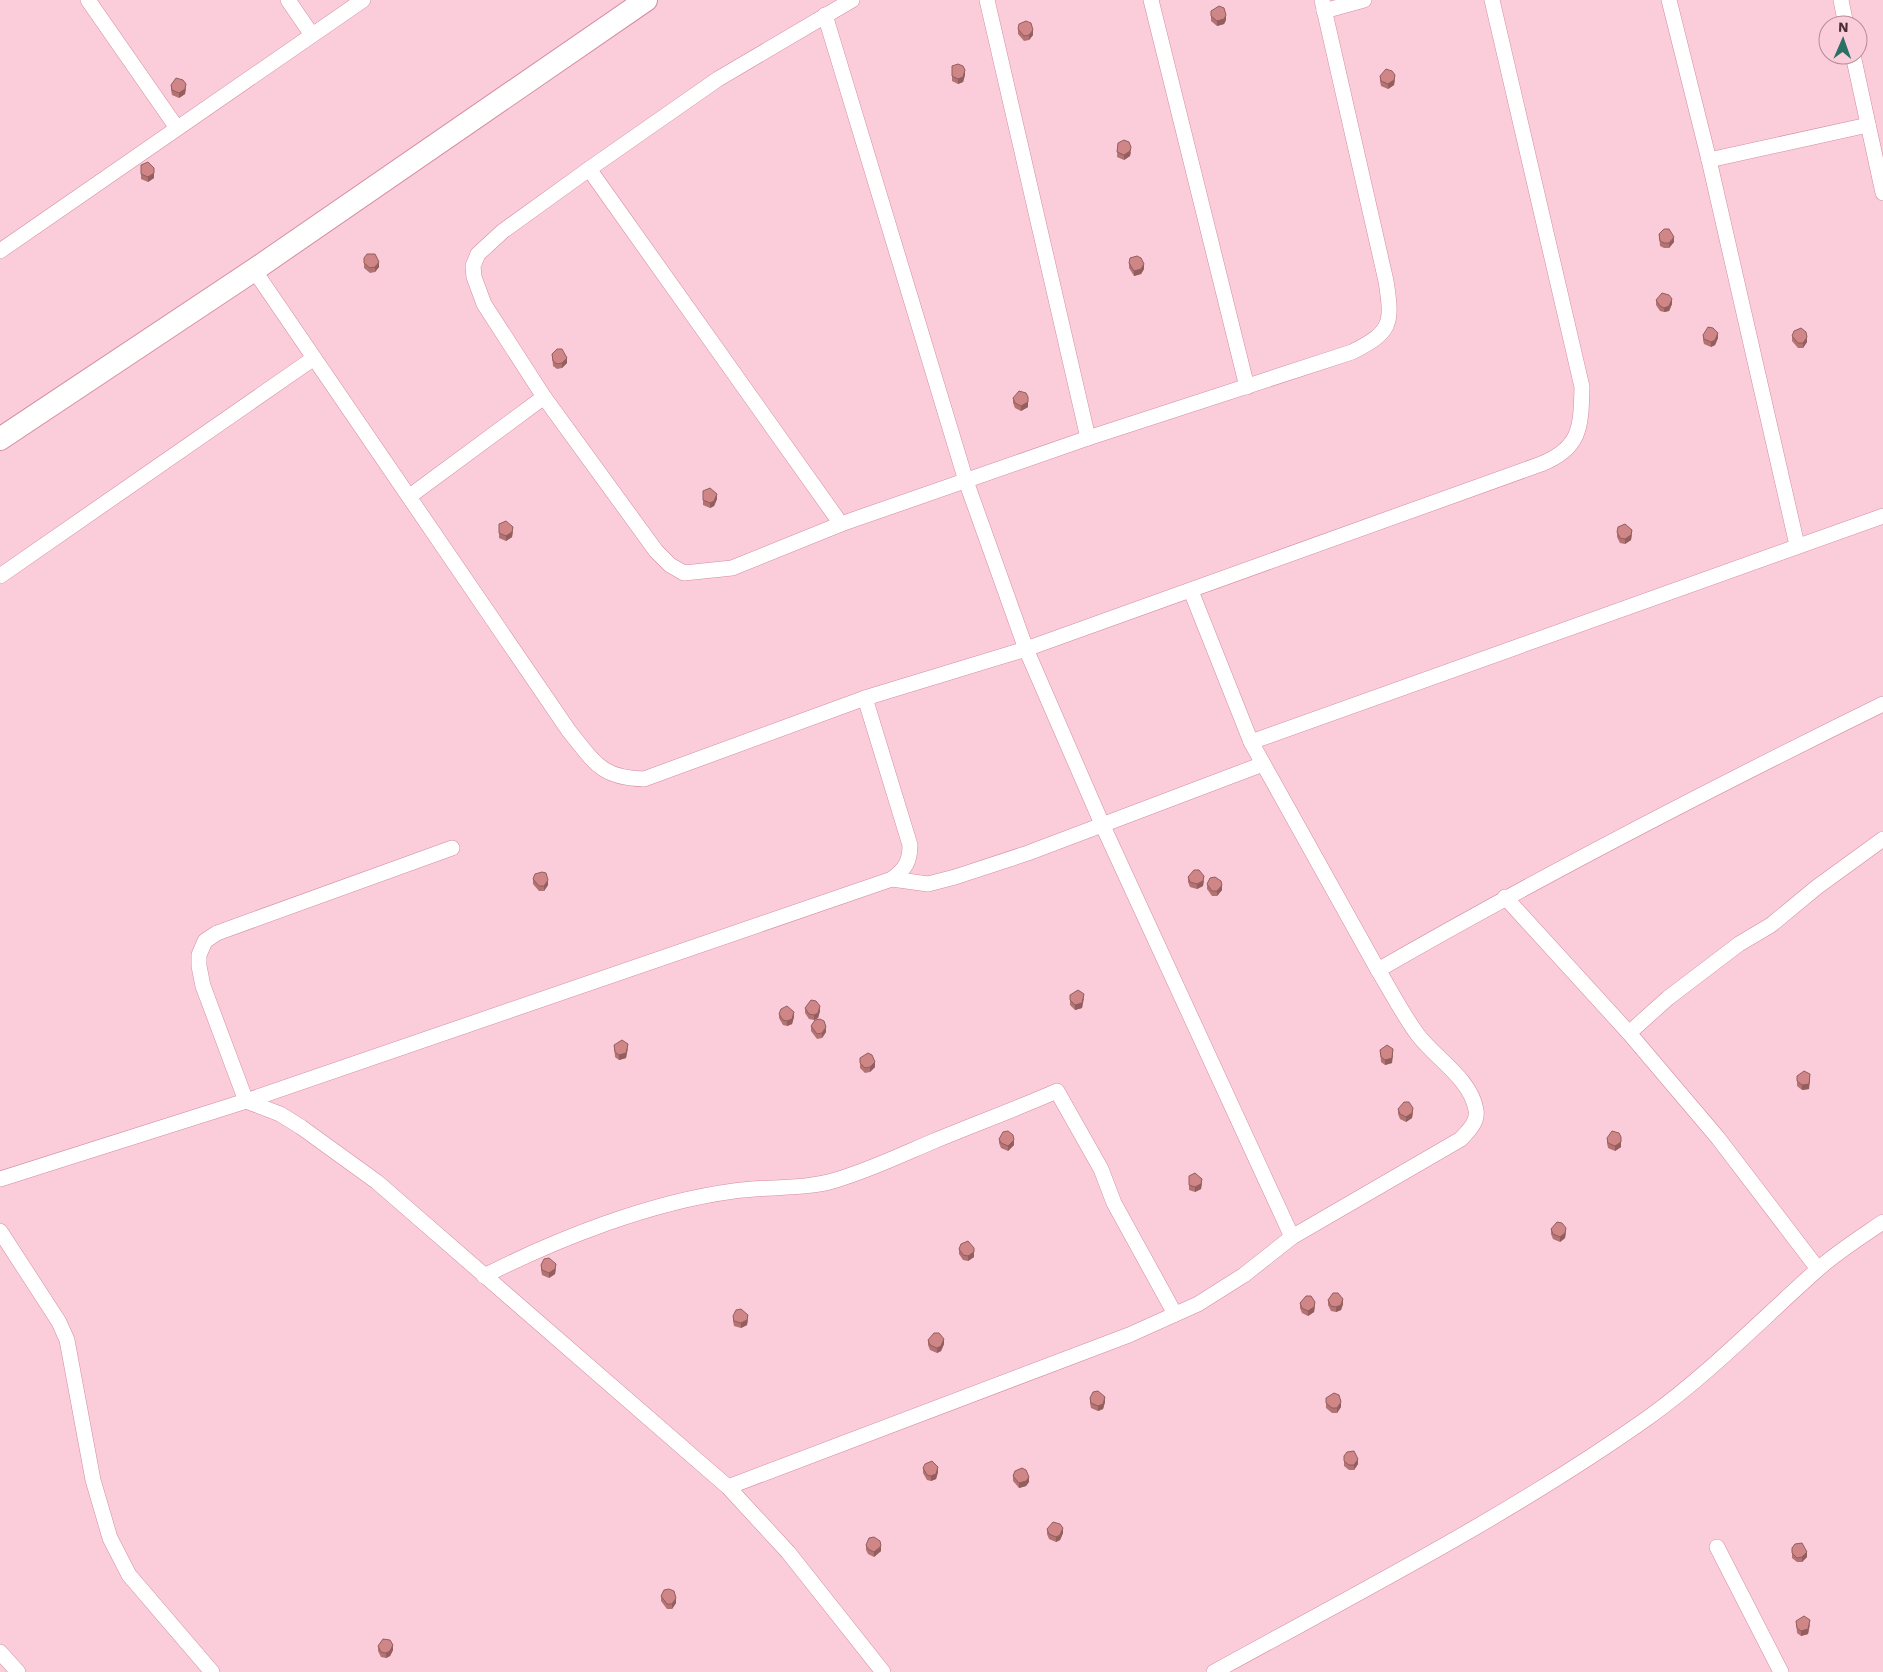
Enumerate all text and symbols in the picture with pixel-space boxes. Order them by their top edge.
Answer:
north arrow [1818,15,1868,65]
text: N [1838,19,1849,35]

